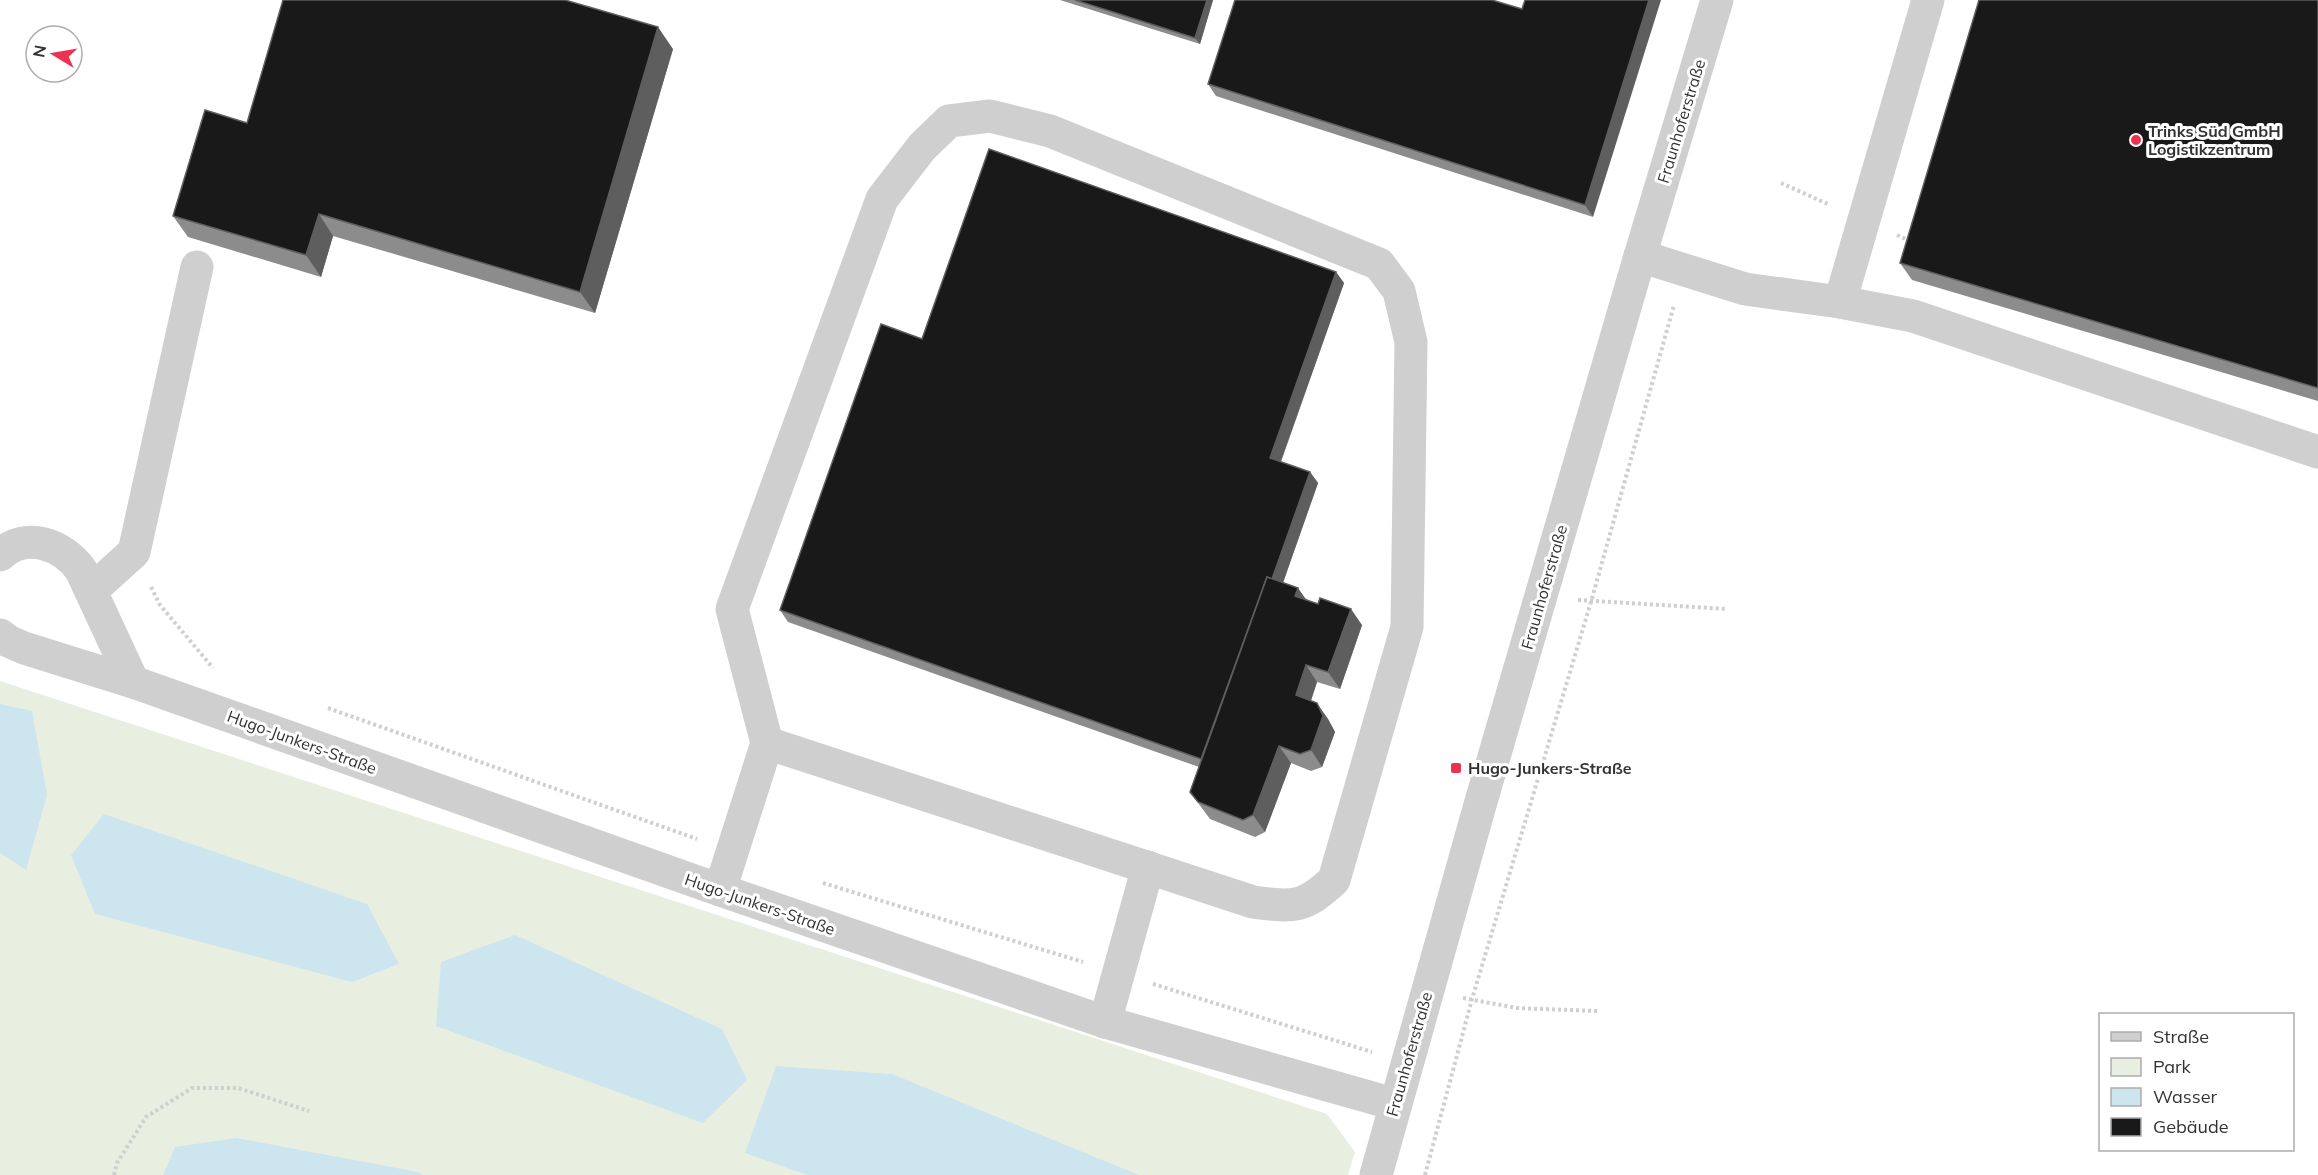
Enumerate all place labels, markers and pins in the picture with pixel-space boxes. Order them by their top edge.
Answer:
place label: Trinks Süd GmbH Logistikzentrum [2148,121,2281,159]
marker: Trinks Süd GmbH Logistikzentrum [2129,133,2143,147]
place label: Hugo-Junkers-Straße [1468,758,1632,778]
marker: Hugo-Junkers-Straße [1449,761,1463,775]

